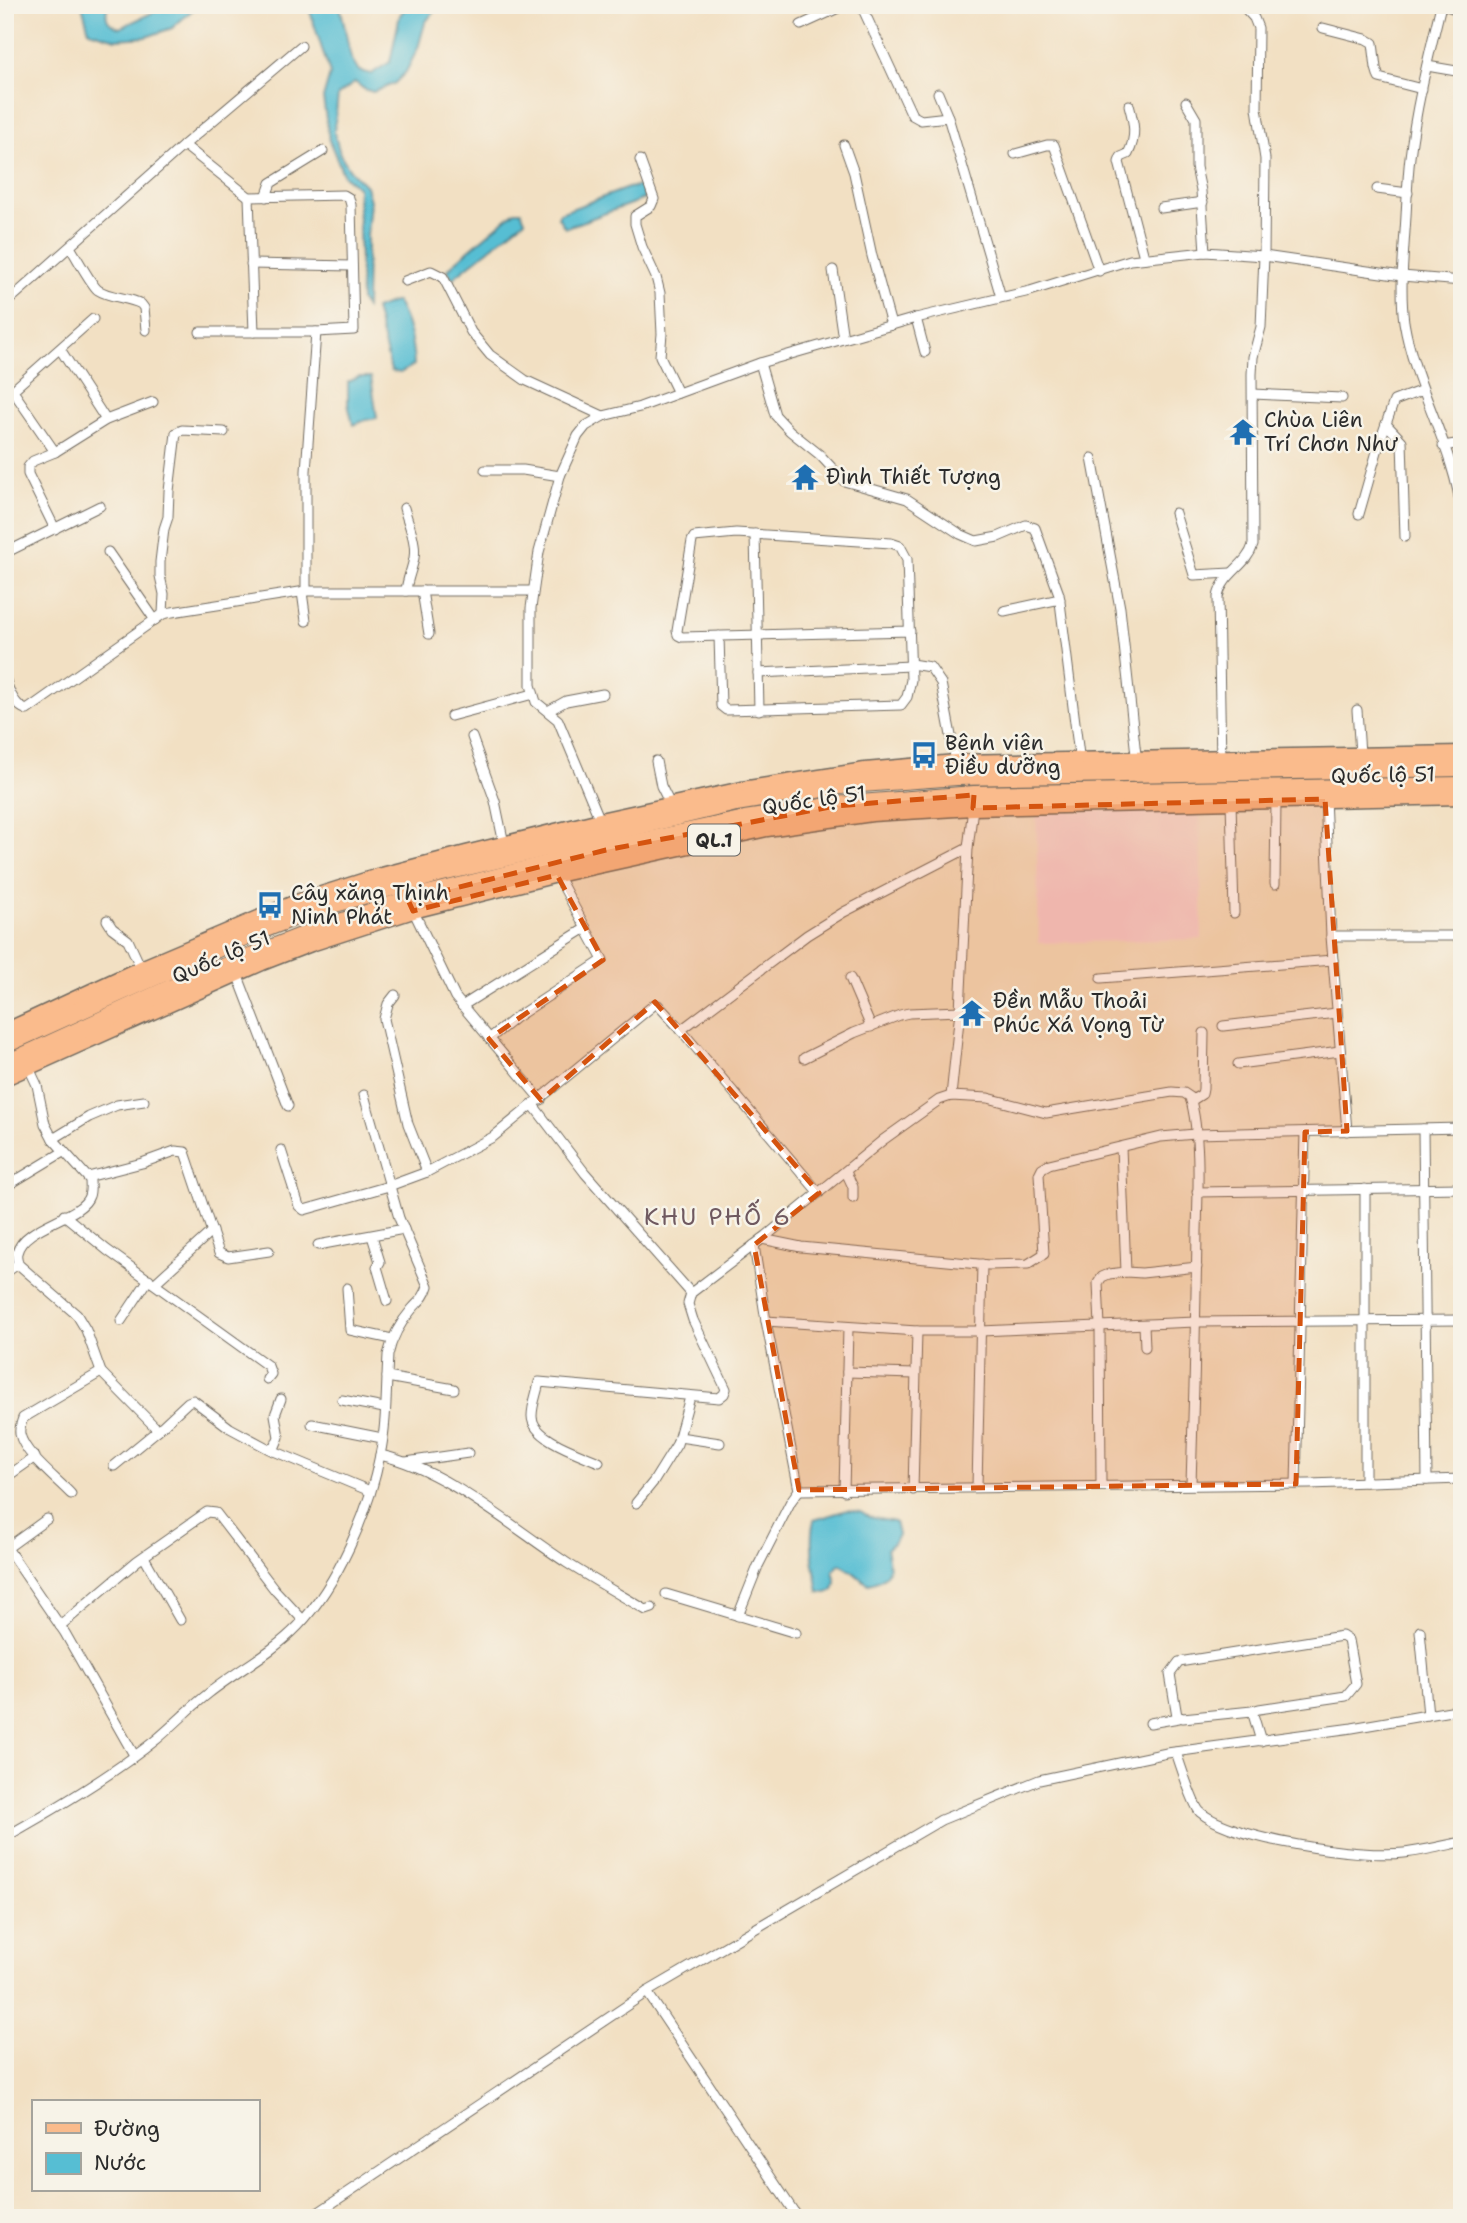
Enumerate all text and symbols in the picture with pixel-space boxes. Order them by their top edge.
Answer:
place label: Chùa Liên Trí Chơn Như [1264,406,1399,458]
temple icon: Chùa Liên Trí Chơn Như [1228,417,1258,447]
temple icon: Đình Thiết Tượng [790,462,820,492]
place label: Đình Thiết Tượng [826,463,1001,491]
place label: Bệnh viện Điều dưỡng [945,729,1061,781]
bus stop icon: Bệnh viện Điều dưỡng [909,740,939,770]
street label: Quốc lộ 51 [1331,760,1435,790]
street label: Quốc lộ 51 [760,779,868,821]
road number: QL.1 [688,824,740,856]
place label: Cây xăng Thịnh Ninh Phát [291,879,449,931]
bus stop icon: Cây xăng Thịnh Ninh Phát [255,890,285,920]
street label: Quốc lộ 51 [168,924,274,990]
place label: Đền Mẫu Thoải Phúc Xá Vọng Từ [993,987,1165,1039]
temple icon: Đền Mẫu Thoải Phúc Xá Vọng Từ [957,998,987,1028]
district label: KHU PHỐ 6 [644,1199,792,1233]
legend [32,2100,259,2192]
text: Đường [94,2115,160,2143]
text: Nước [94,2149,146,2177]

